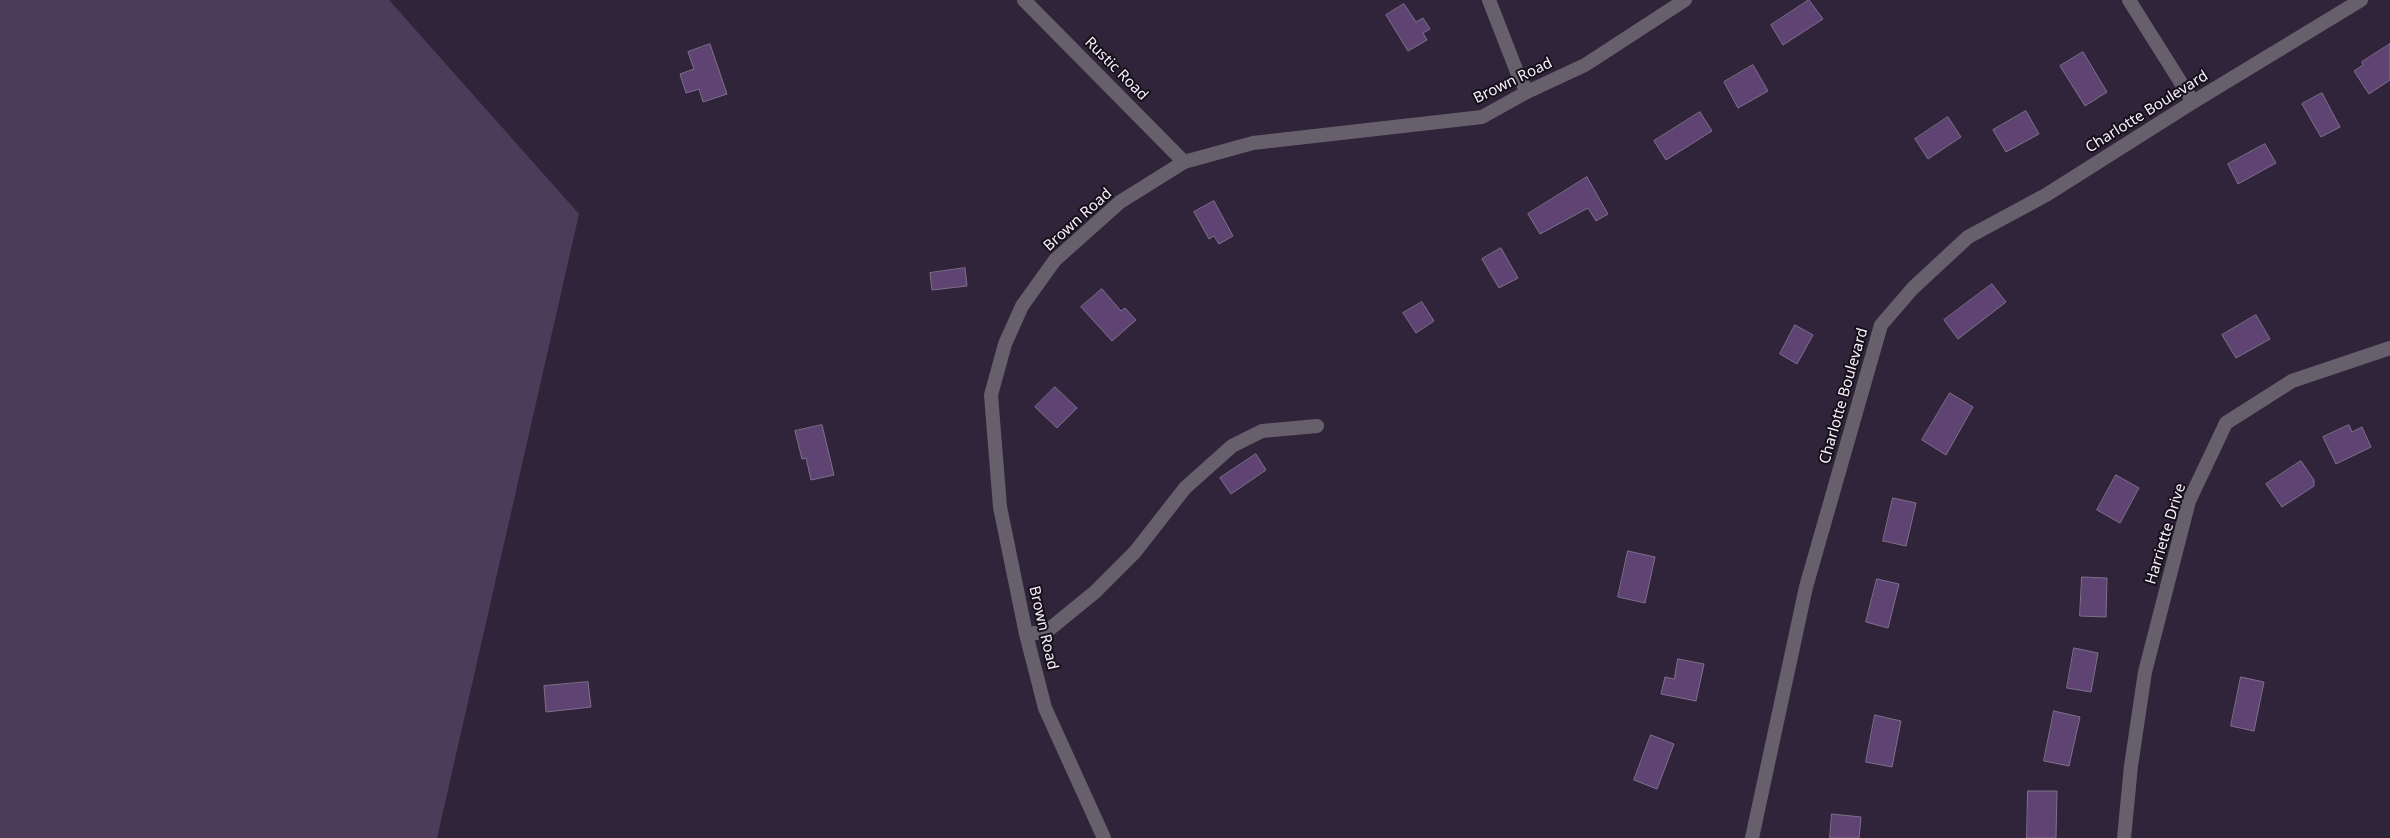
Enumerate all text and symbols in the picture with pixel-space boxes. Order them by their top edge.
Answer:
street label: Rustic Road [1081,34,1151,104]
street label: Brown Road [1471,54,1555,108]
street label: Charlotte Boulevard [2083,67,2211,157]
street label: Brown Road [1040,185,1116,255]
street label: Charlotte Boulevard [1816,326,1872,466]
street label: Harriette Drive [2142,481,2190,587]
street label: Brown Road [1025,584,1061,672]

